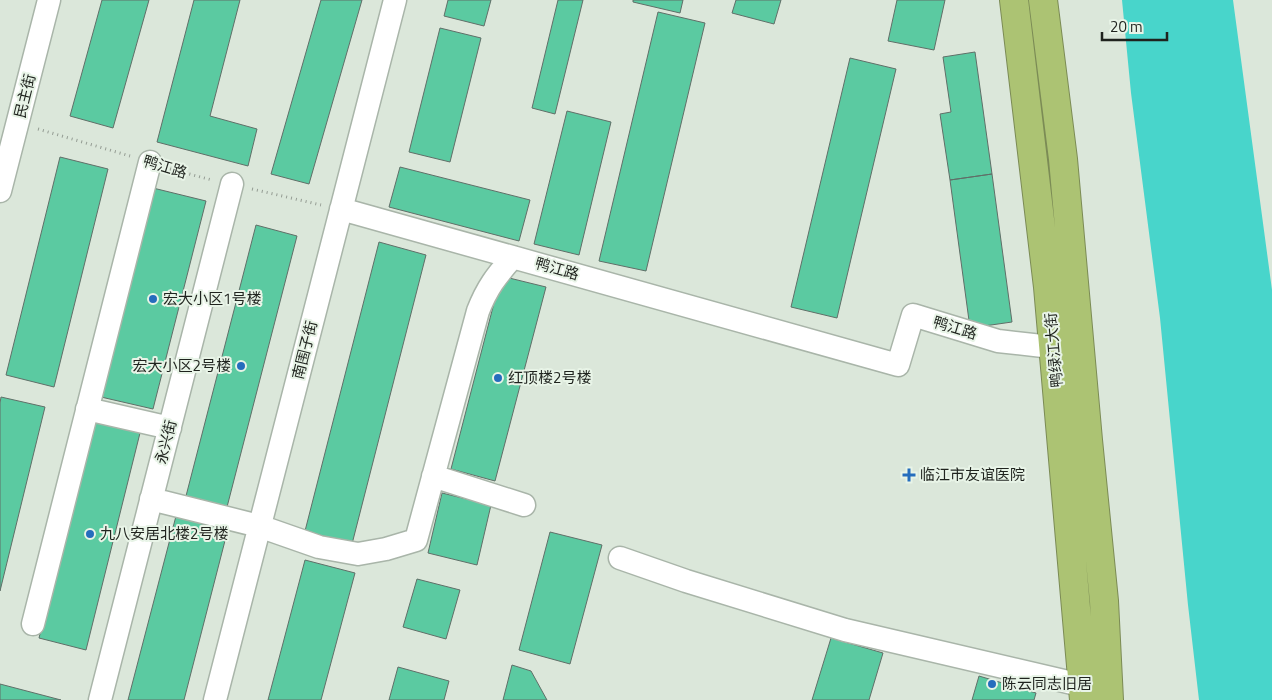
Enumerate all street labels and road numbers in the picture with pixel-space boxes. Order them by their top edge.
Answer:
street label: 民主街 [8,71,41,121]
street label: 鸭江路 [140,149,190,184]
street label: 鸭江路 [532,251,582,286]
street label: 鸭江路 [930,310,980,345]
street label: 鸭绿江大街 [1039,312,1068,388]
street label: 南围子街 [286,318,323,382]
street label: 永兴街 [149,417,182,467]

